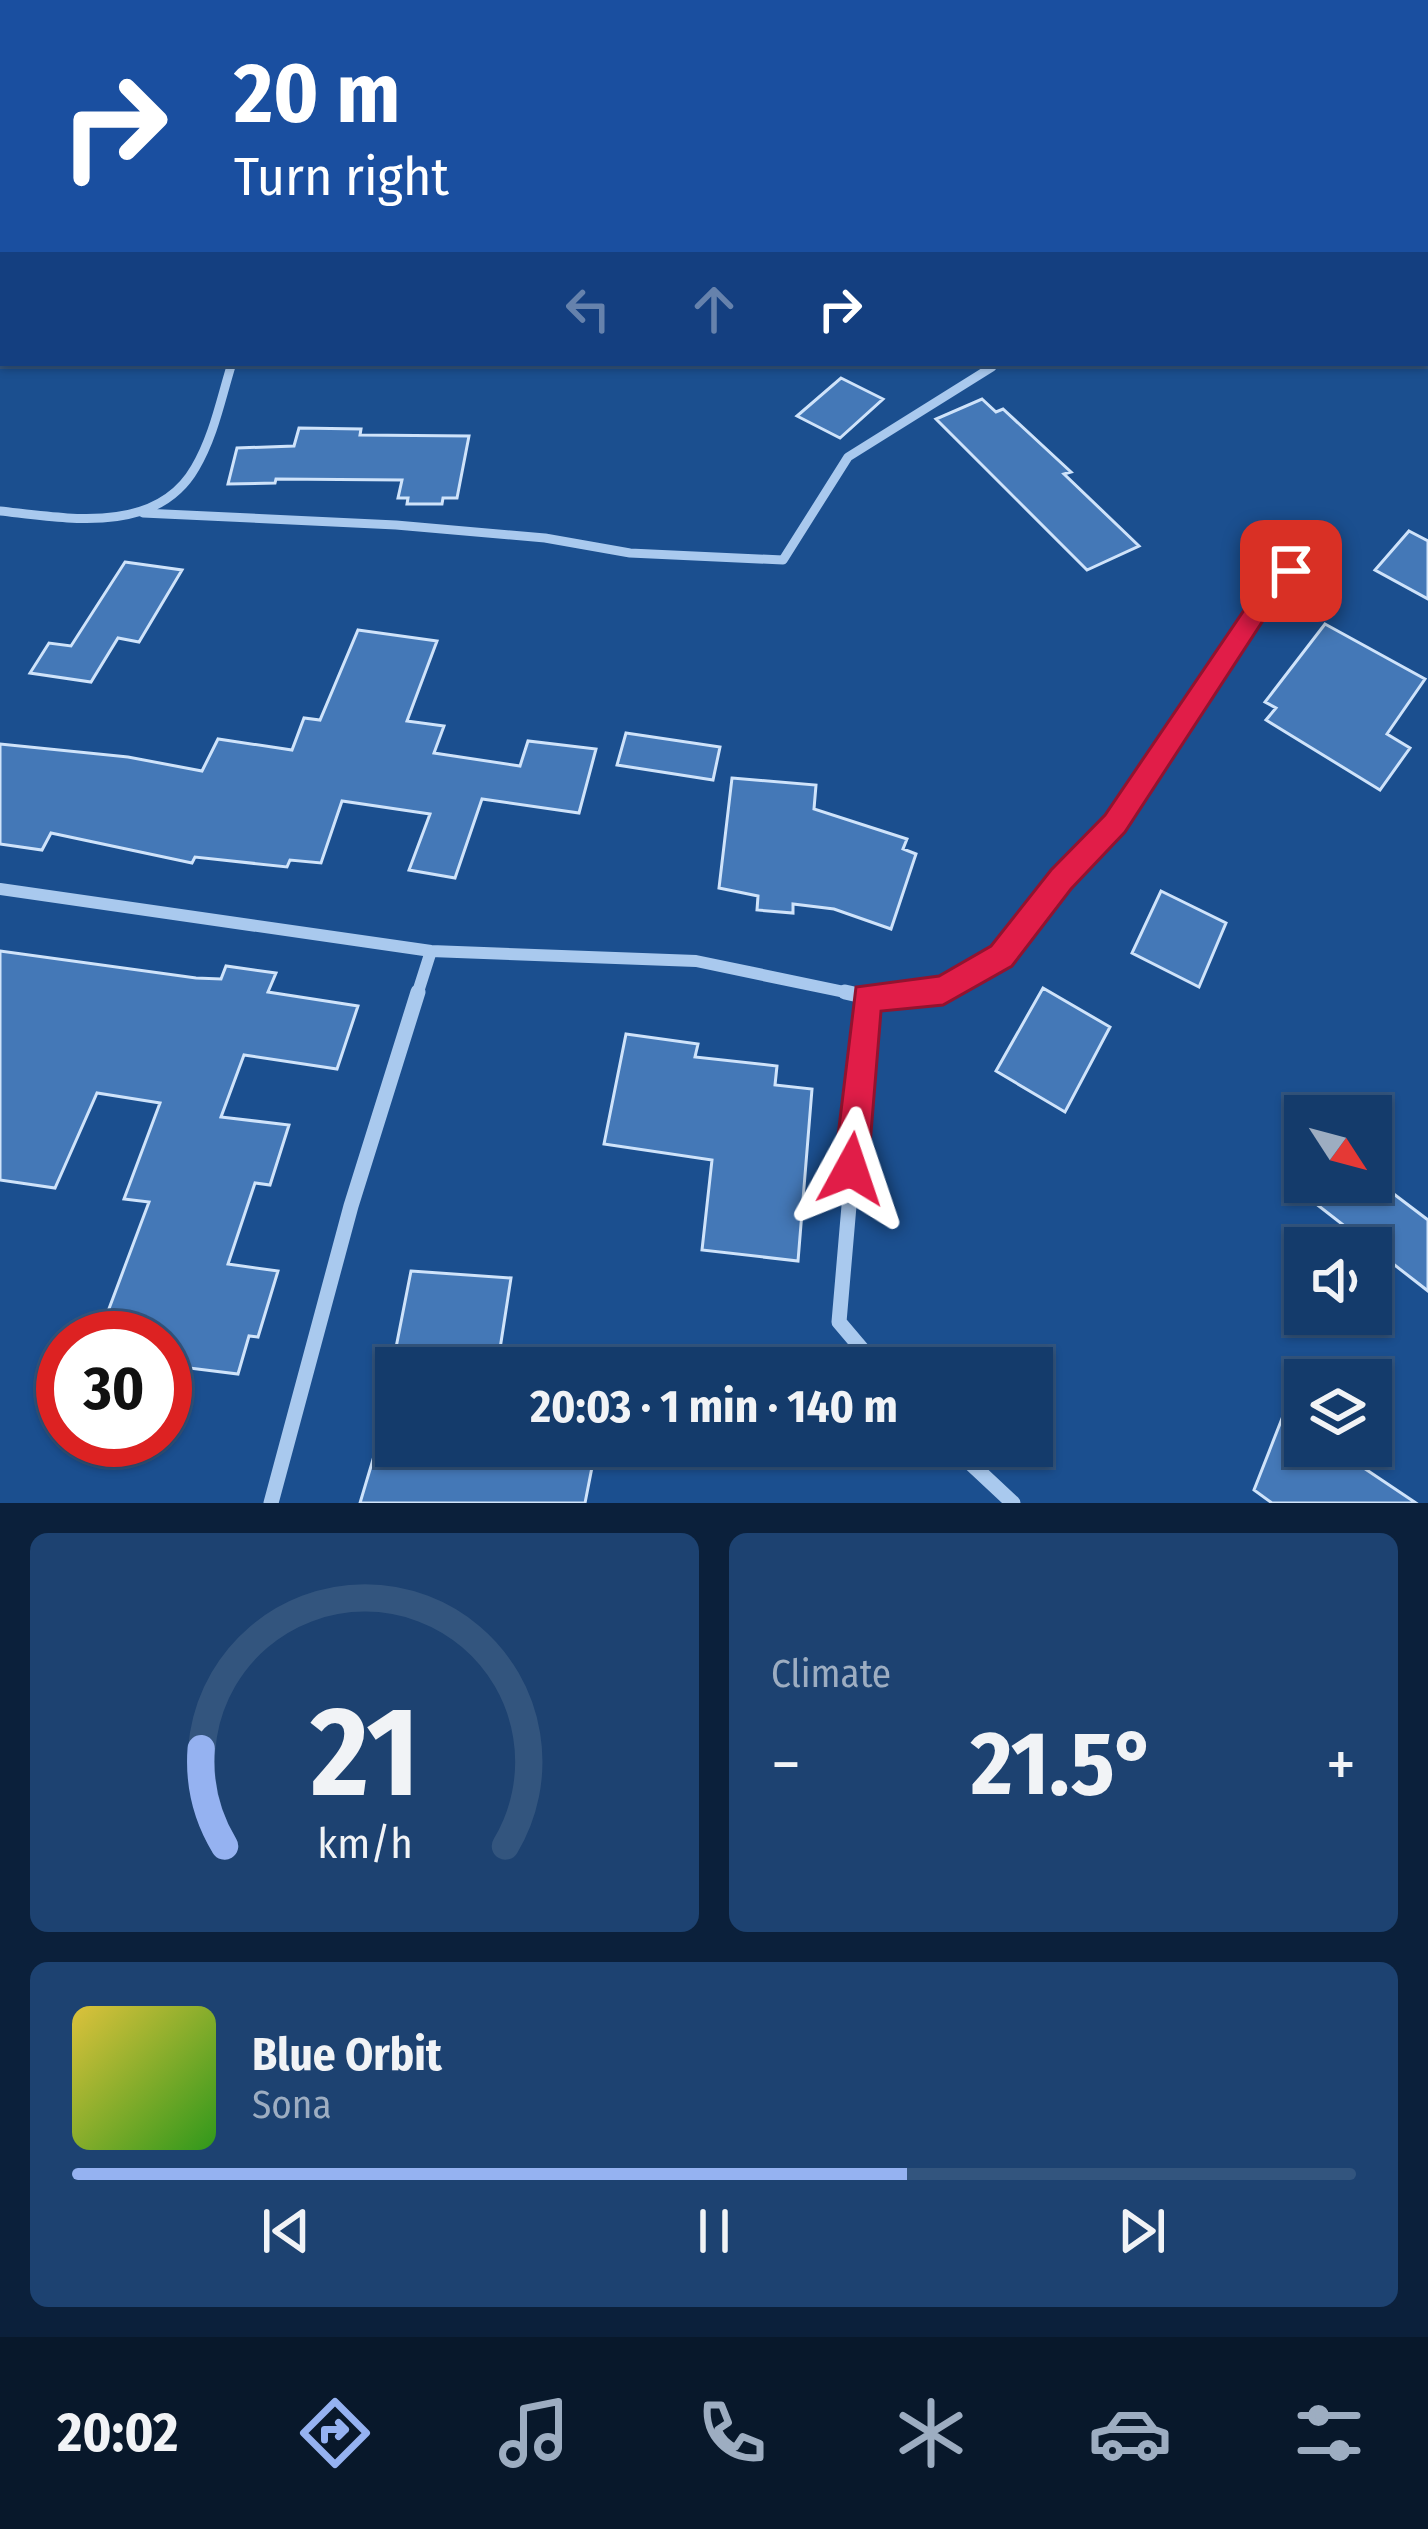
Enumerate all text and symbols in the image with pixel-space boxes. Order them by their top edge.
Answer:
text: 20 m [234,43,400,144]
icon: right [36,48,192,204]
text: Turn right [234,145,449,209]
icon: left [555,276,621,342]
icon: ahead [681,276,747,342]
icon: right [807,276,873,342]
pin [1240,520,1342,622]
icon: arrive [1258,538,1324,604]
north arrow [1284,1095,1392,1203]
map controls [1284,1095,1392,1467]
position arrow [788,1106,914,1232]
button: sound [1284,1227,1392,1335]
speed limit sign: 30 [36,1311,192,1467]
button: layers [1284,1359,1392,1467]
text: 20:03 · 1 min · 140 m [530,1380,898,1434]
text: Climate [771,1651,891,1697]
text: 21 [309,1678,419,1828]
text: 21.5° [971,1710,1156,1818]
text: − [771,1725,801,1804]
text: + [1326,1725,1356,1804]
text: km/h [317,1817,412,1868]
text: Blue Orbit [252,2028,442,2082]
text: Sona [252,2082,332,2128]
icon: previous [253,2198,319,2264]
icon: pause [681,2198,747,2264]
icon: next [1109,2198,1175,2264]
icon: directions [293,2391,377,2475]
icon: music [492,2391,576,2475]
icon: phone [690,2391,774,2475]
icon: climate [889,2391,973,2475]
icon: car [1088,2391,1172,2475]
icon: filters [1287,2391,1371,2475]
text: 20:02 [57,2401,178,2465]

